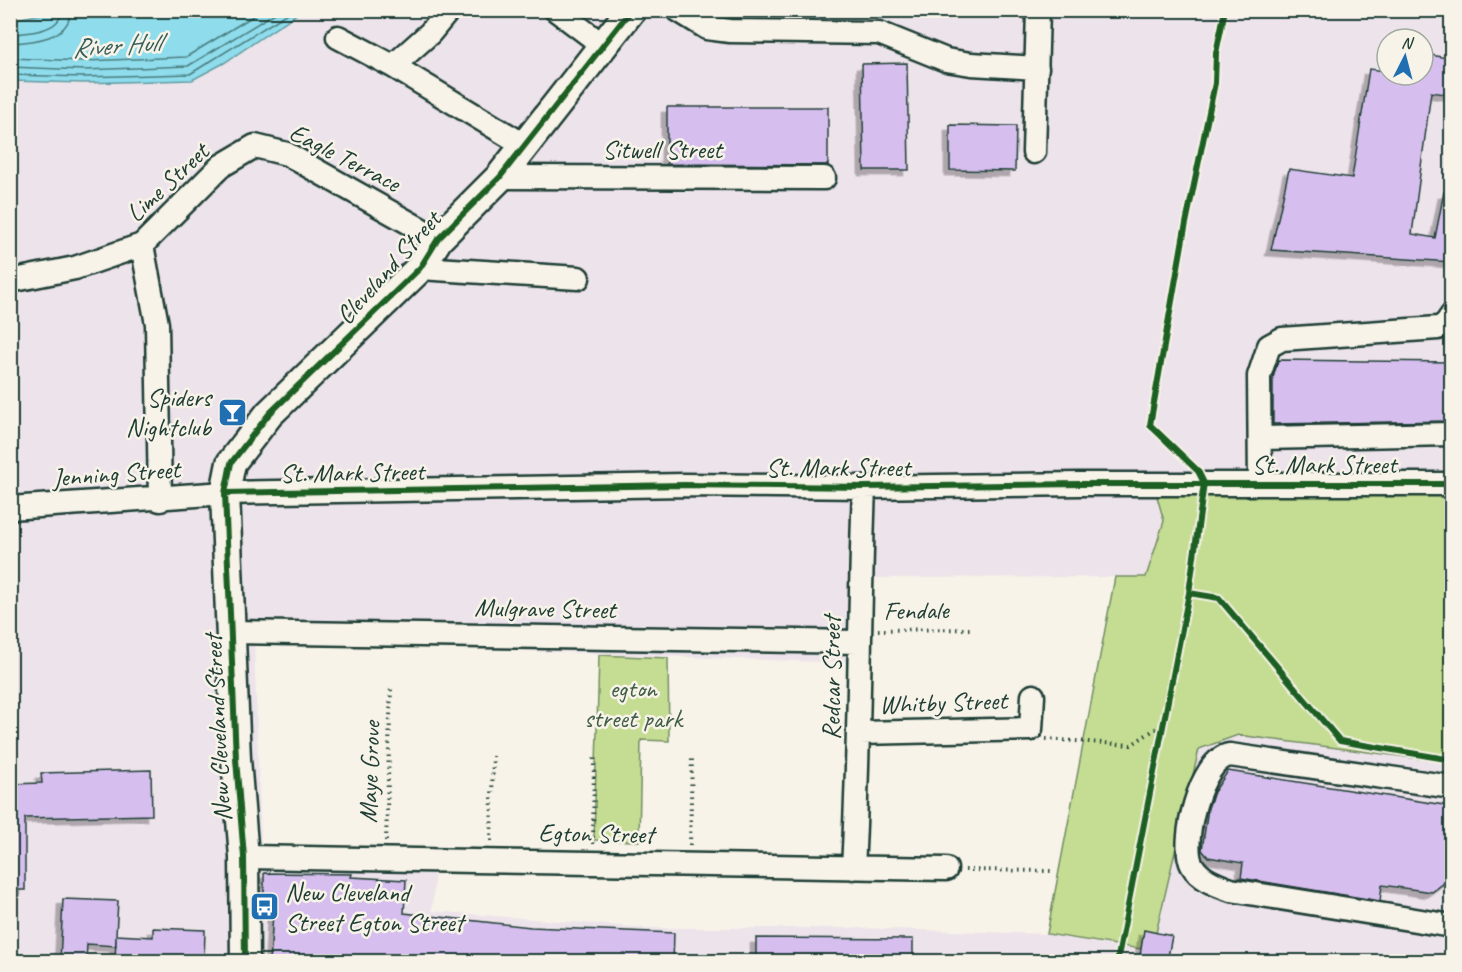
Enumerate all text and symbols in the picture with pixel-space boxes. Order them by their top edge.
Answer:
water label: River Hull [71,24,171,65]
north arrow [1375,27,1435,87]
text: N [1400,33,1416,54]
street label: Eagle Terrace [284,116,407,200]
street label: Sitwell Street [602,133,724,166]
street label: Lime Street [119,134,218,229]
street label: Cleveland Street [329,202,450,331]
place label: Spiders Nightclub [126,381,213,444]
bar icon: Spiders Nightclub [216,396,248,428]
street label: St. Mark Street [1252,448,1399,481]
street label: St. Mark Street [766,451,913,484]
street label: Jenning Street [49,452,183,495]
street label: St. Mark Street [279,455,427,490]
street label: Mulgrave Street [474,591,618,626]
street label: Fendale [883,593,950,628]
street label: Redcar Street [815,613,848,740]
street label: New Cleveland Street [196,630,239,822]
park label: egton street park [584,672,684,735]
street label: Whitby Street [879,684,1010,721]
street label: Maye Grove [351,718,388,823]
street label: Egton Street [538,816,657,851]
place label: New Cleveland Street Egton Street [285,876,467,939]
bus stop icon: New Cleveland Street Egton Street [248,891,280,923]

